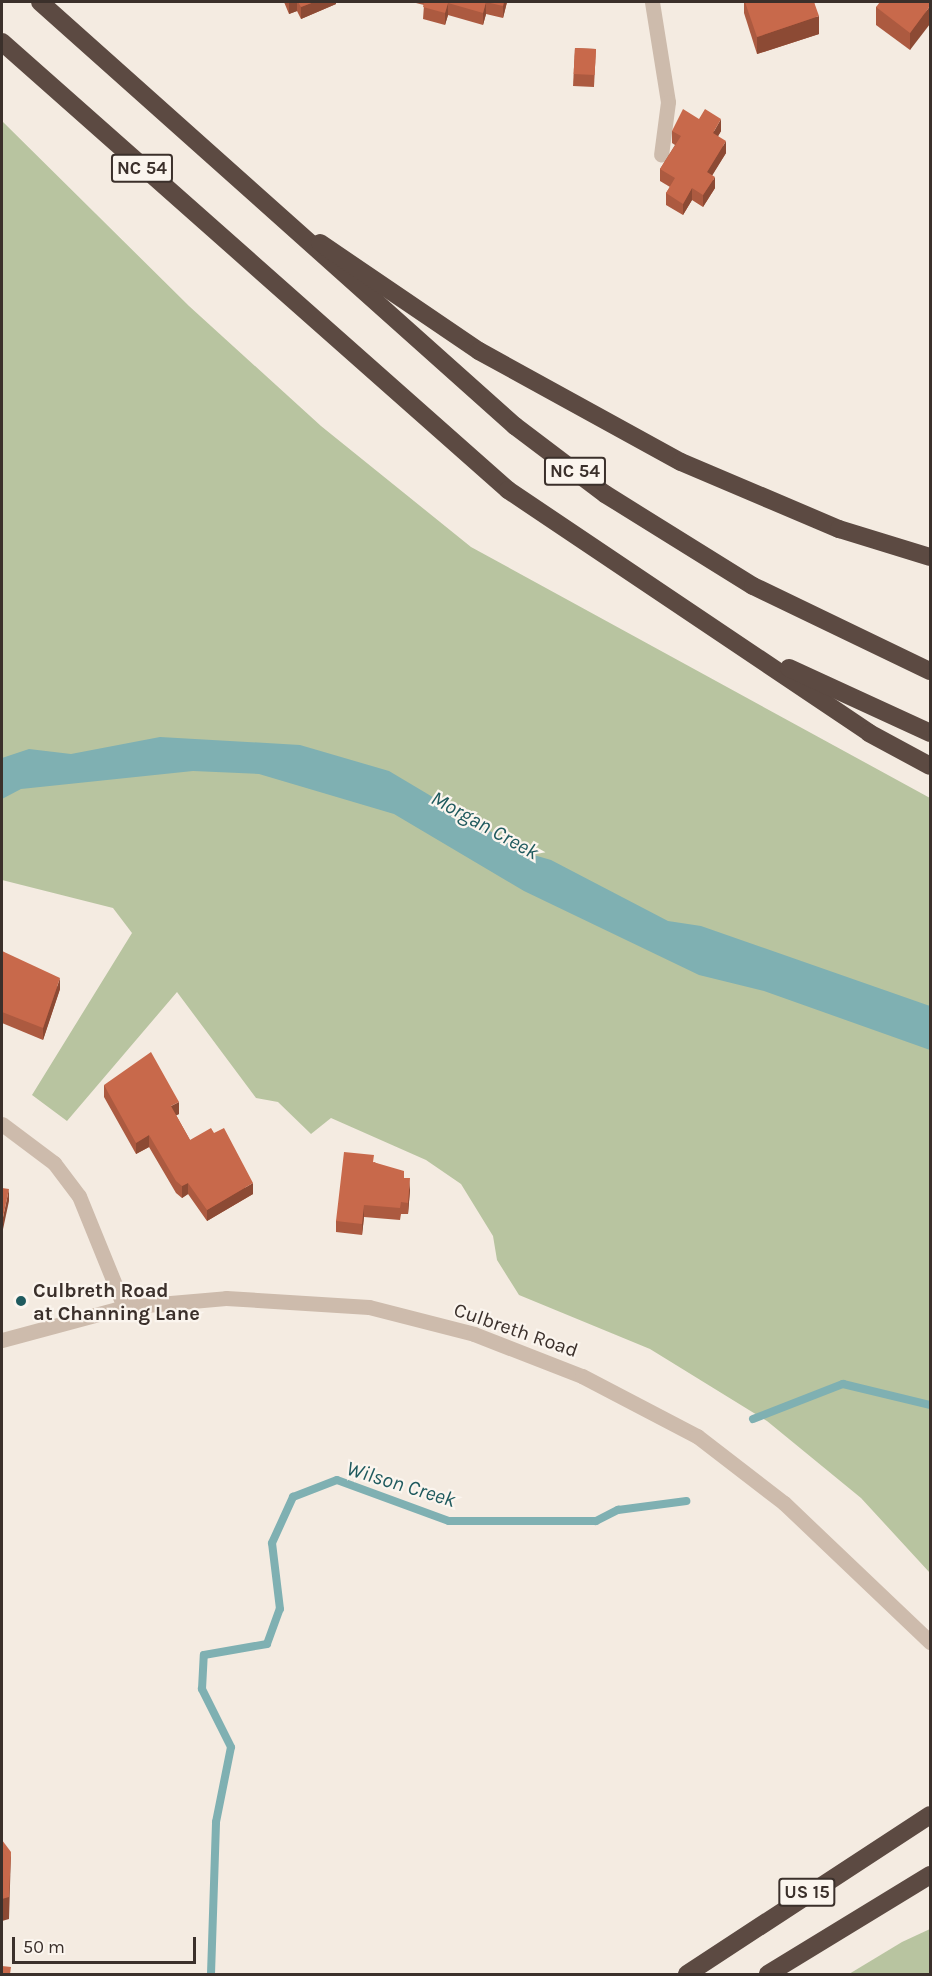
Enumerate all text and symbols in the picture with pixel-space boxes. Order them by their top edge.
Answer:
road number: NC 54 [110,153,174,183]
road number: NC 54 [544,456,606,486]
water label: Morgan Creek [427,785,543,865]
place label: Culbreth Road at Channing Lane [33,1278,200,1325]
marker: Culbreth Road at Channing Lane [14,1294,28,1308]
street label: Culbreth Road [451,1298,581,1362]
water label: Wilson Creek [343,1455,459,1513]
road number: US 15 [777,1877,837,1907]
scale bar [15,1925,200,1963]
text: 50 m [23,1936,65,1958]

